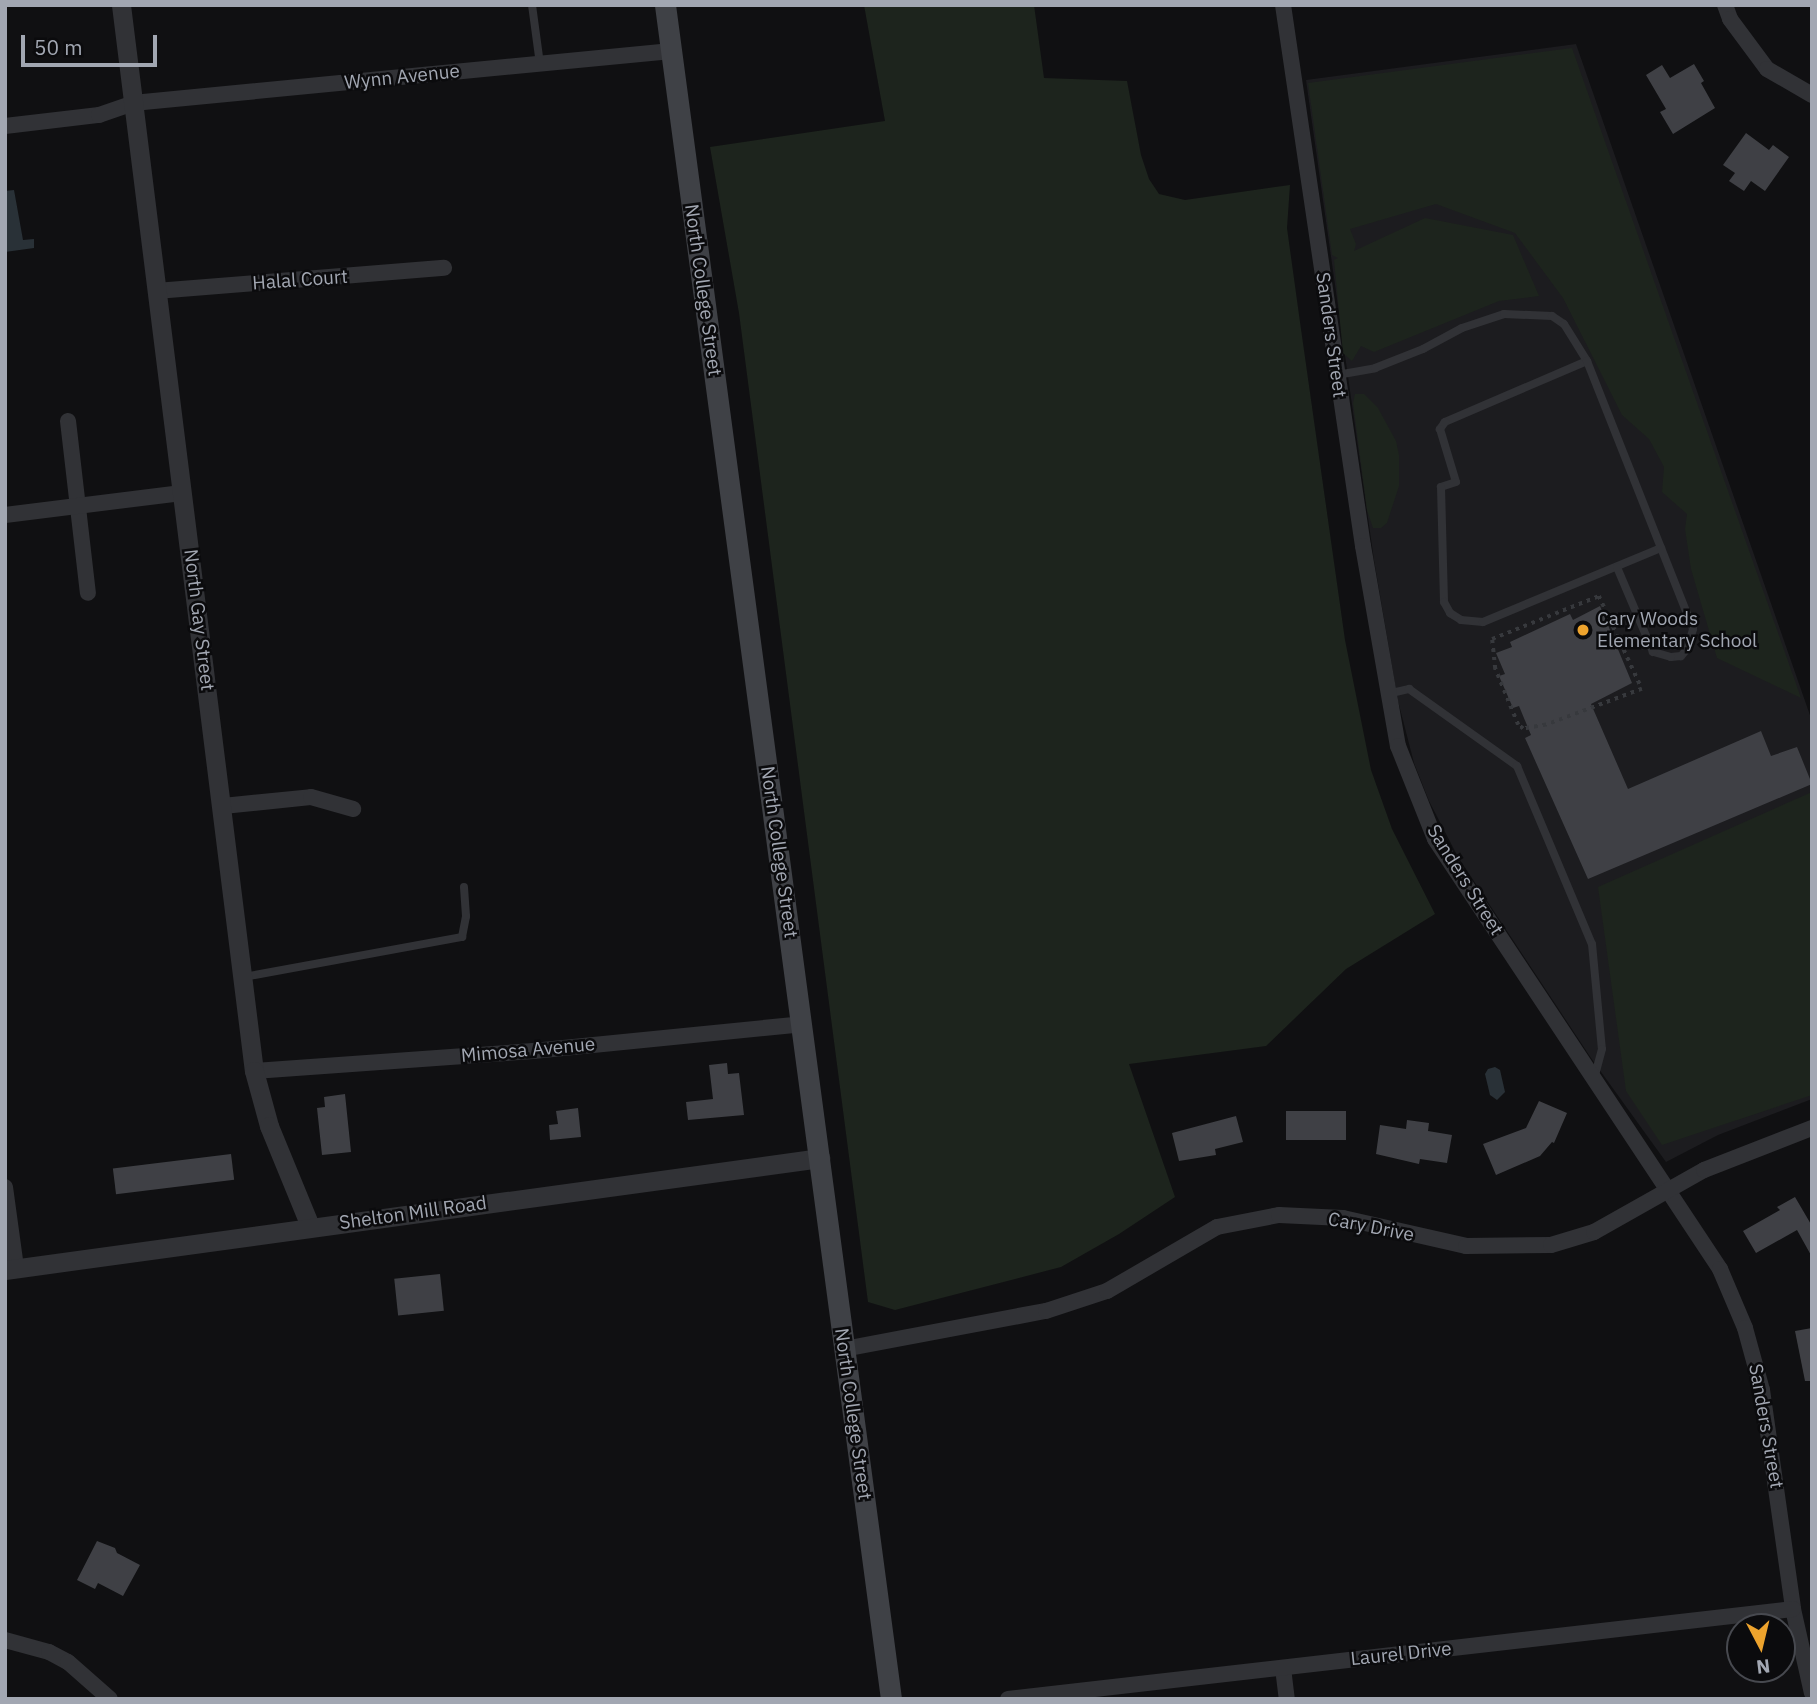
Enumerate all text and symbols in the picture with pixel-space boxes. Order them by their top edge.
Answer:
scale bar [24,21,161,65]
text: 50 m [34,33,83,61]
street label: Wynn Avenue [343,60,461,94]
street label: North College Street [680,203,726,377]
street label: Halal Court [252,265,348,295]
street label: Sanders Street [1311,271,1351,399]
street label: North Gay Street [179,548,219,692]
place label: Cary Woods Elementary School [1597,608,1757,652]
marker: Cary Woods Elementary School [1575,622,1591,638]
street label: North College Street [756,765,802,939]
street label: Sanders Street [1422,820,1508,940]
street label: Mimosa Avenue [460,1033,596,1067]
street label: Shelton Mill Road [338,1191,488,1235]
street label: Cary Drive [1326,1207,1416,1247]
street label: North College Street [830,1327,876,1501]
street label: Sanders Street [1744,1362,1788,1490]
north arrow [1726,1613,1796,1683]
street label: Laurel Drive [1349,1637,1453,1671]
text: N [1755,1654,1772,1680]

